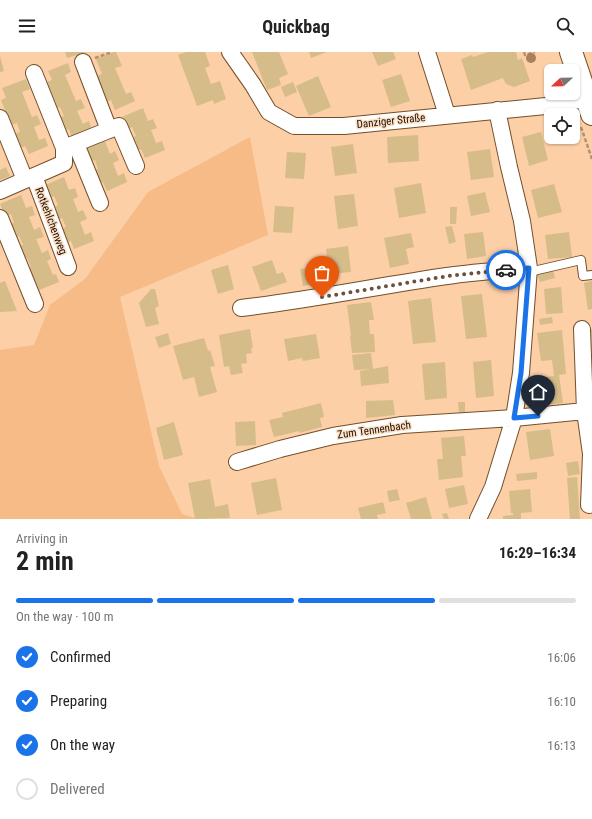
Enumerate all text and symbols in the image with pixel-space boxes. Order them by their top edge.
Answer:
icon: menu [16,15,38,37]
icon: search [554,15,576,37]
text: Quickbag [262,16,330,37]
north arrow [544,64,580,100]
map controls [544,64,580,144]
button: locate [544,108,580,144]
street label: Danziger Straße [356,111,426,131]
street label: Rotkehlchenweg [32,185,70,257]
courier [486,250,526,290]
pin [305,256,339,297]
icon: car [495,259,517,281]
icon: bag [311,262,333,284]
pin [521,375,555,416]
icon: home [527,381,549,403]
street label: Zum Tennenbach [336,418,412,442]
text: Arriving in [16,531,68,546]
text: 16:29–16:34 [499,544,576,562]
text: 2 min [16,546,74,576]
text: On the way · 100 m [16,609,113,624]
icon: check [16,646,38,668]
text: Confirmed [50,648,111,666]
text: 16:06 [547,650,576,665]
icon: check [16,690,38,712]
text: Preparing [50,692,107,710]
text: 16:10 [547,694,576,709]
icon: check [16,734,38,756]
text: On the way [50,736,115,754]
text: 16:13 [547,738,576,753]
text: Delivered [50,780,105,798]

